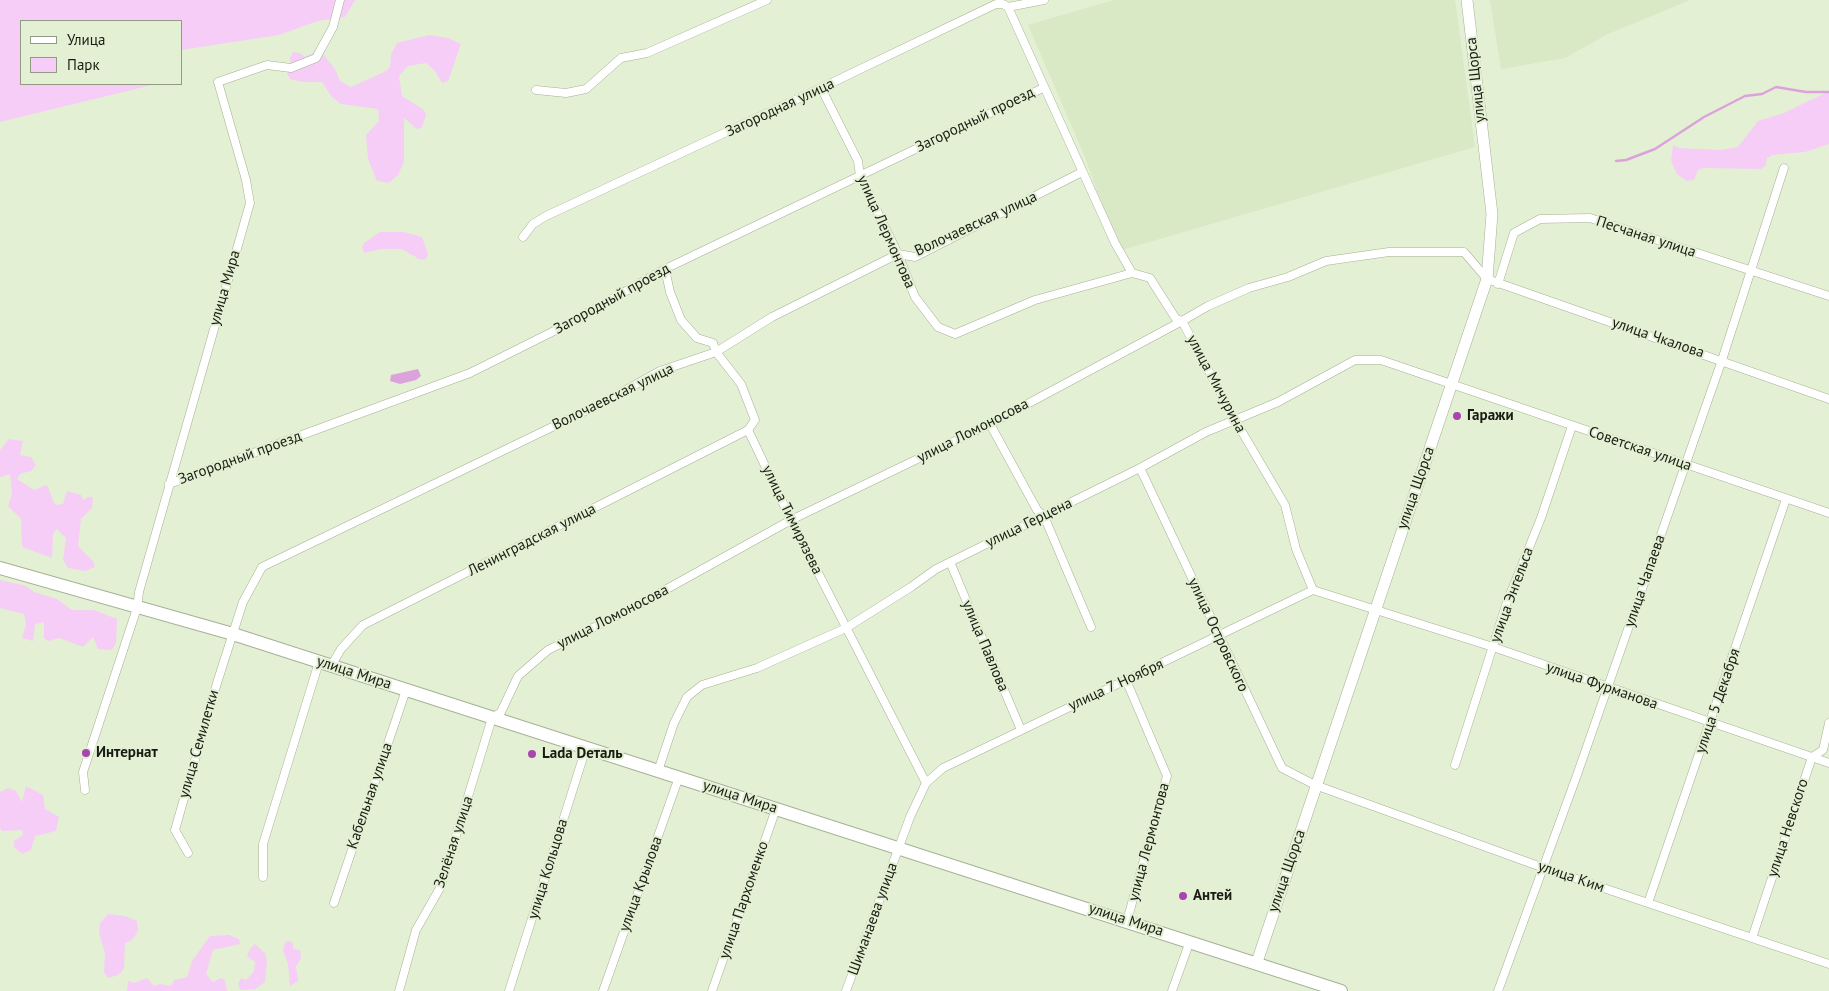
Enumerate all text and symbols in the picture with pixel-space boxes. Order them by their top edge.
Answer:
legend [20,20,182,85]
text: Улица [67,30,105,49]
street label: улица Щорса [1463,36,1489,124]
text: Парк [67,55,100,74]
street label: Загородная улица [723,75,837,141]
street label: Загородный проезд [913,83,1037,157]
street label: улица Лермонтова [853,173,919,291]
street label: Волочаевская улица [912,188,1040,260]
street label: Песчаная улица [1594,212,1698,262]
street label: улица Мира [206,248,244,328]
street label: Загородный проезд [551,260,673,338]
street label: улица Чкалова [1610,314,1706,362]
street label: улица Мичурина [1183,332,1249,436]
street label: Волочаевская улица [549,360,677,434]
street label: улица Ломоносова [914,395,1032,467]
place label: Гаражи [1467,407,1514,425]
marker: Гаражи [1451,410,1463,422]
street label: Советская улица [1586,423,1694,475]
street label: Загородный проезд [176,427,304,489]
street label: улица Щорса [1393,444,1439,532]
street label: улица Тимирязева [758,462,826,578]
street label: улица Герцена [983,494,1075,552]
street label: Ленинградская улица [465,500,599,580]
street label: улица Чапаева [1621,532,1669,630]
street label: улица Энгельса [1486,545,1538,645]
street label: улица Островского [1184,575,1252,695]
street label: улица Ломоносова [554,581,672,653]
street label: улица Павлова [958,598,1012,694]
street label: улица 5 Декабря [1692,646,1744,756]
street label: улица Мира [314,652,394,694]
street label: улица 7 Ноября [1066,655,1166,715]
street label: улица Фурманова [1544,658,1660,714]
street label: улица Семилетки [175,688,223,800]
street label: Кабельная улица [343,740,397,852]
place label: Интернат [96,744,158,762]
place label: Lada Dеталь [542,745,623,763]
marker: Интернат [80,747,92,759]
marker: Lada Dеталь [526,748,538,760]
street label: улица Мира [700,776,780,818]
street label: улица Невского [1764,776,1812,880]
street label: улица Лермонтова [1125,781,1173,903]
street label: Зелёная улица [431,794,477,890]
street label: улица Кольцова [524,817,572,921]
street label: улица Щорса [1264,827,1310,915]
street label: улица Крылова [615,834,667,934]
street label: улица Пархоменко [715,839,773,961]
street label: улица Ким [1535,857,1607,897]
street label: Шиманаева улица [844,860,902,978]
place label: Антей [1193,887,1232,905]
marker: Антей [1177,890,1189,902]
street label: улица Мира [1086,899,1166,941]

